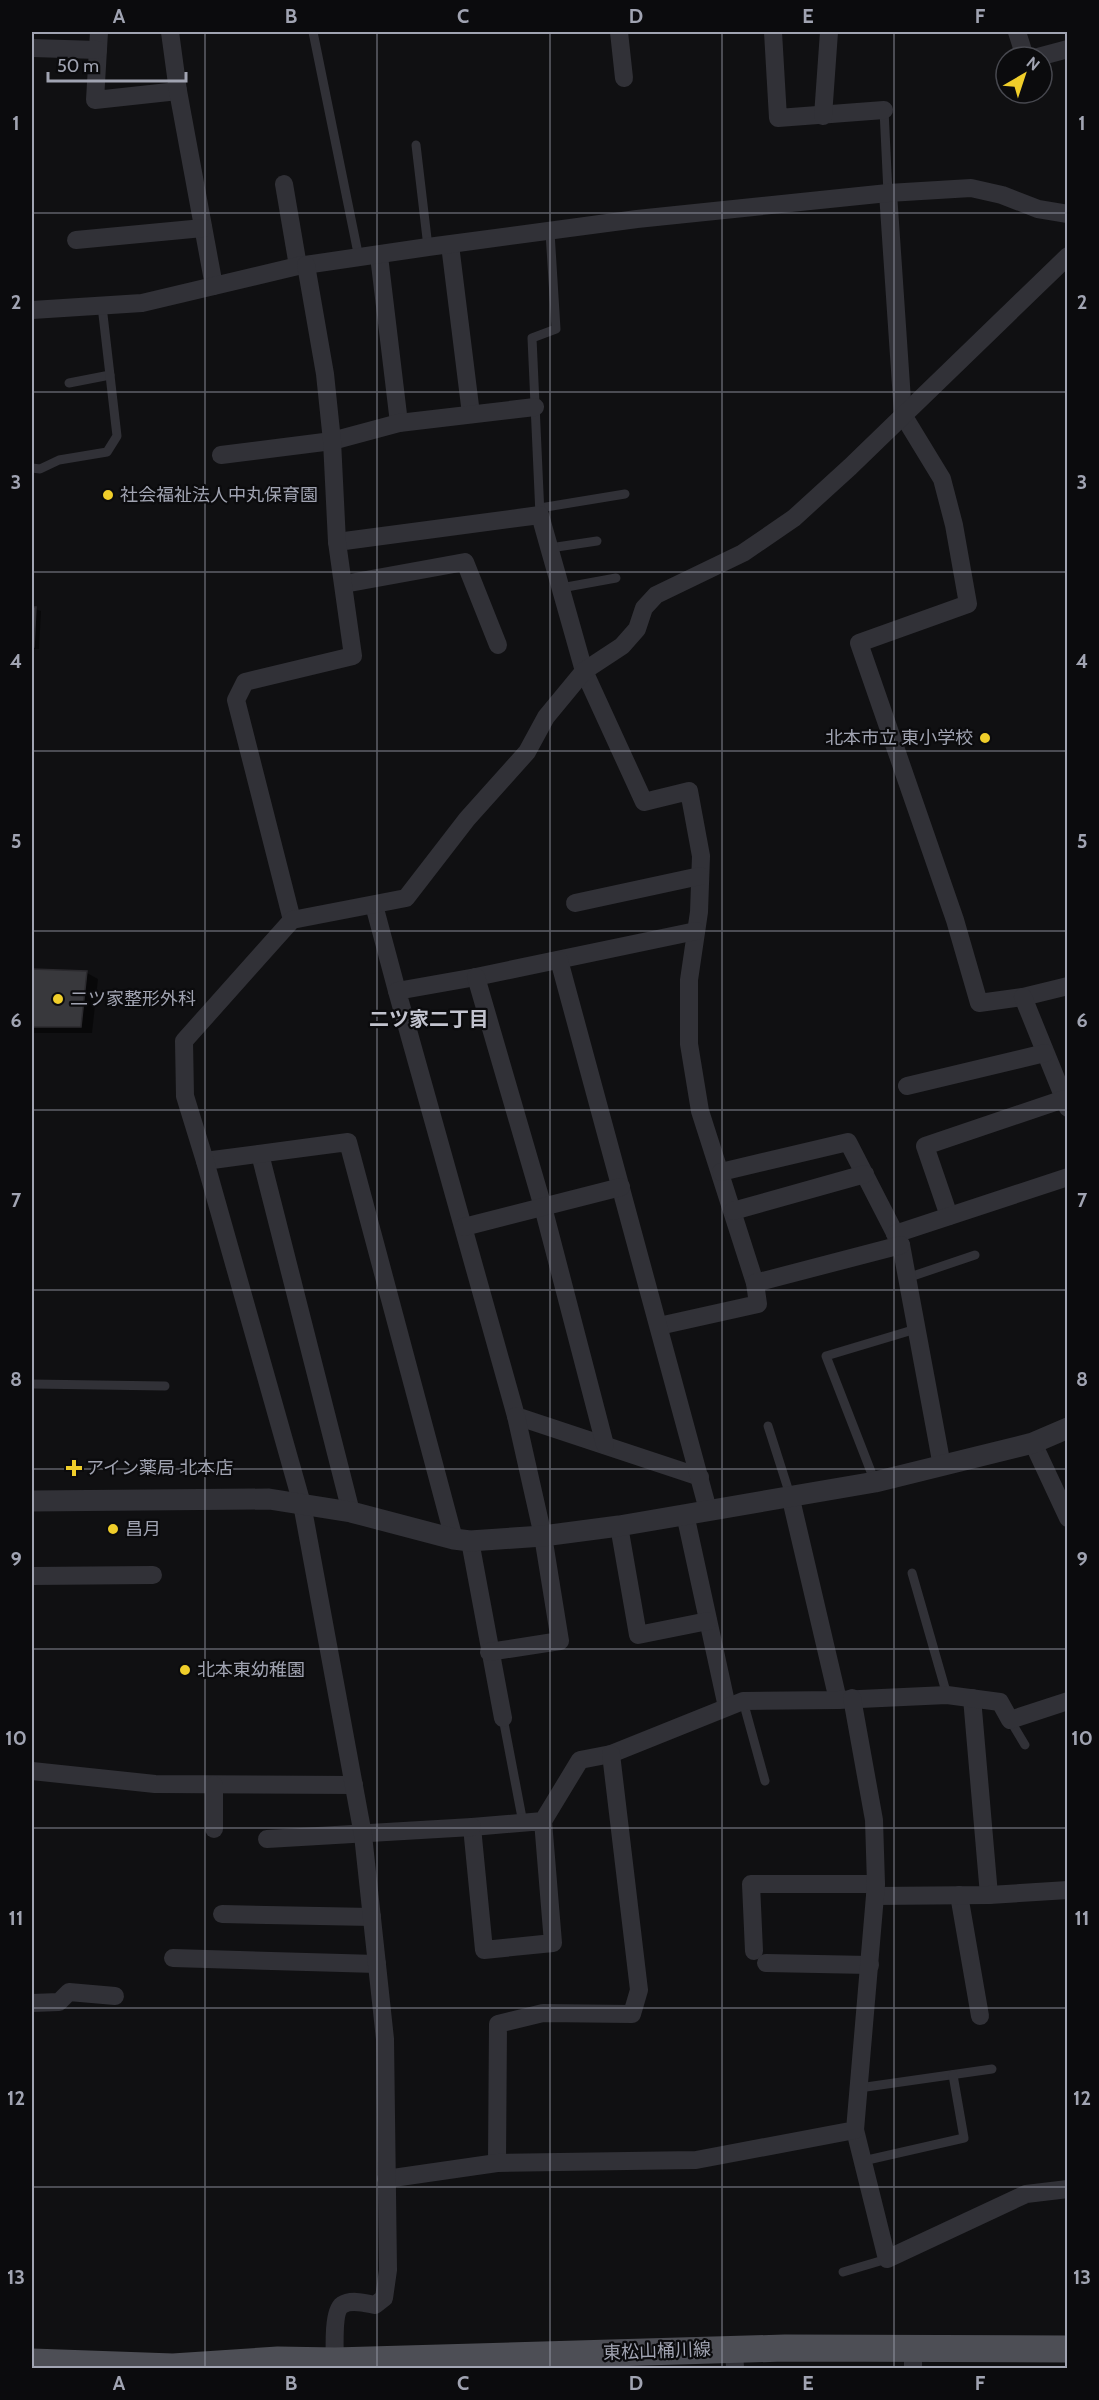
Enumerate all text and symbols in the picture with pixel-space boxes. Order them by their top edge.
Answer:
text: A [113,4,126,28]
text: B [285,4,297,28]
text: C [457,4,469,28]
text: D [629,4,643,28]
text: E [802,4,814,28]
text: F [975,4,986,28]
scale bar [48,45,186,83]
north arrow [994,45,1054,105]
text: N [1023,53,1043,75]
text: 50 m [57,55,99,77]
text: 1 [12,111,20,135]
text: 1 [1078,111,1086,135]
text: 2 [11,290,21,314]
text: 2 [1077,290,1087,314]
text: 3 [11,470,21,494]
text: 3 [1077,470,1087,494]
place label: 社会福祉法人中丸保育園 [120,484,318,506]
marker: 社会福祉法人中丸保育園 [101,488,115,502]
text: 4 [10,649,22,673]
text: 4 [1076,649,1088,673]
place label: 北本市立 東小学校 [825,727,973,749]
marker: 北本市立 東小学校 [978,731,992,745]
text: 5 [11,829,21,853]
text: 5 [1077,829,1087,853]
place label: 二ツ家整形外科 [70,988,196,1010]
marker: 二ツ家整形外科 [51,992,65,1006]
district label: 二ツ家二丁目 [369,1007,489,1031]
text: 6 [10,1008,22,1032]
text: 6 [1076,1008,1088,1032]
text: 7 [11,1188,22,1212]
text: 7 [1077,1188,1088,1212]
text: 8 [10,1367,22,1391]
text: 8 [1076,1367,1088,1391]
place label: アイン薬局 北本店 [86,1457,233,1479]
marker: アイン薬局 北本店 [67,1461,81,1475]
place label: 昌月 [125,1518,161,1540]
marker: 昌月 [106,1522,120,1536]
text: 9 [10,1547,22,1571]
text: 9 [1076,1547,1088,1571]
place label: 北本東幼稚園 [197,1659,305,1681]
marker: 北本東幼稚園 [178,1663,192,1677]
text: 10 [5,1726,27,1750]
text: 10 [1071,1726,1093,1750]
text: 11 [9,1906,23,1930]
text: 11 [1075,1906,1089,1930]
text: 12 [7,2086,25,2110]
text: 12 [1073,2086,1091,2110]
text: 13 [7,2265,25,2289]
text: 13 [1073,2265,1091,2289]
street label: 東松山桶川線 [603,2338,711,2364]
text: A [113,2371,126,2395]
text: B [285,2371,297,2395]
text: C [457,2371,469,2395]
text: D [629,2371,643,2395]
text: E [802,2371,814,2395]
text: F [975,2371,986,2395]

